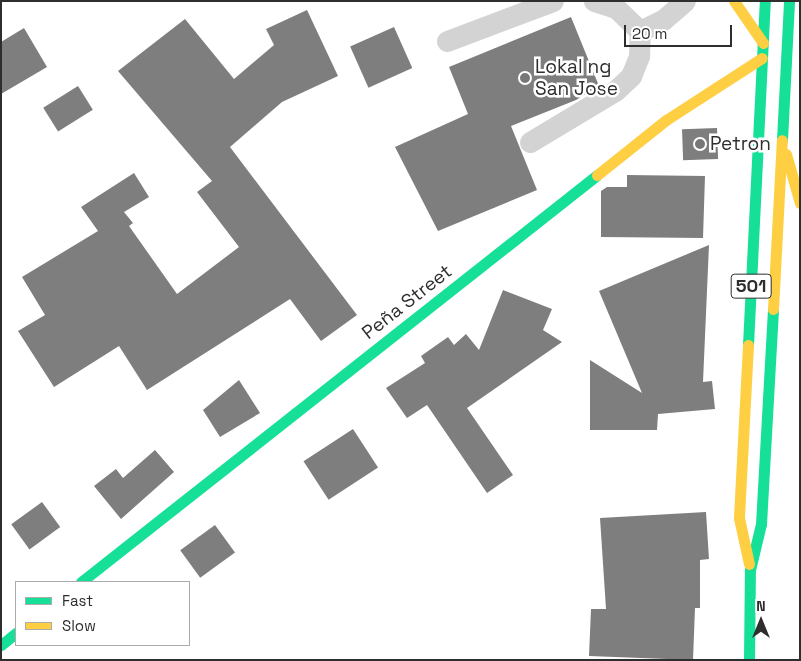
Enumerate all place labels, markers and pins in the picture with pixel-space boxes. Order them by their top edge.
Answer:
place label: Lokal ng San Jose [535,56,618,100]
marker: Lokal ng San Jose [519,72,531,84]
place label: Petron [710,133,771,155]
marker: Petron [694,138,706,150]

